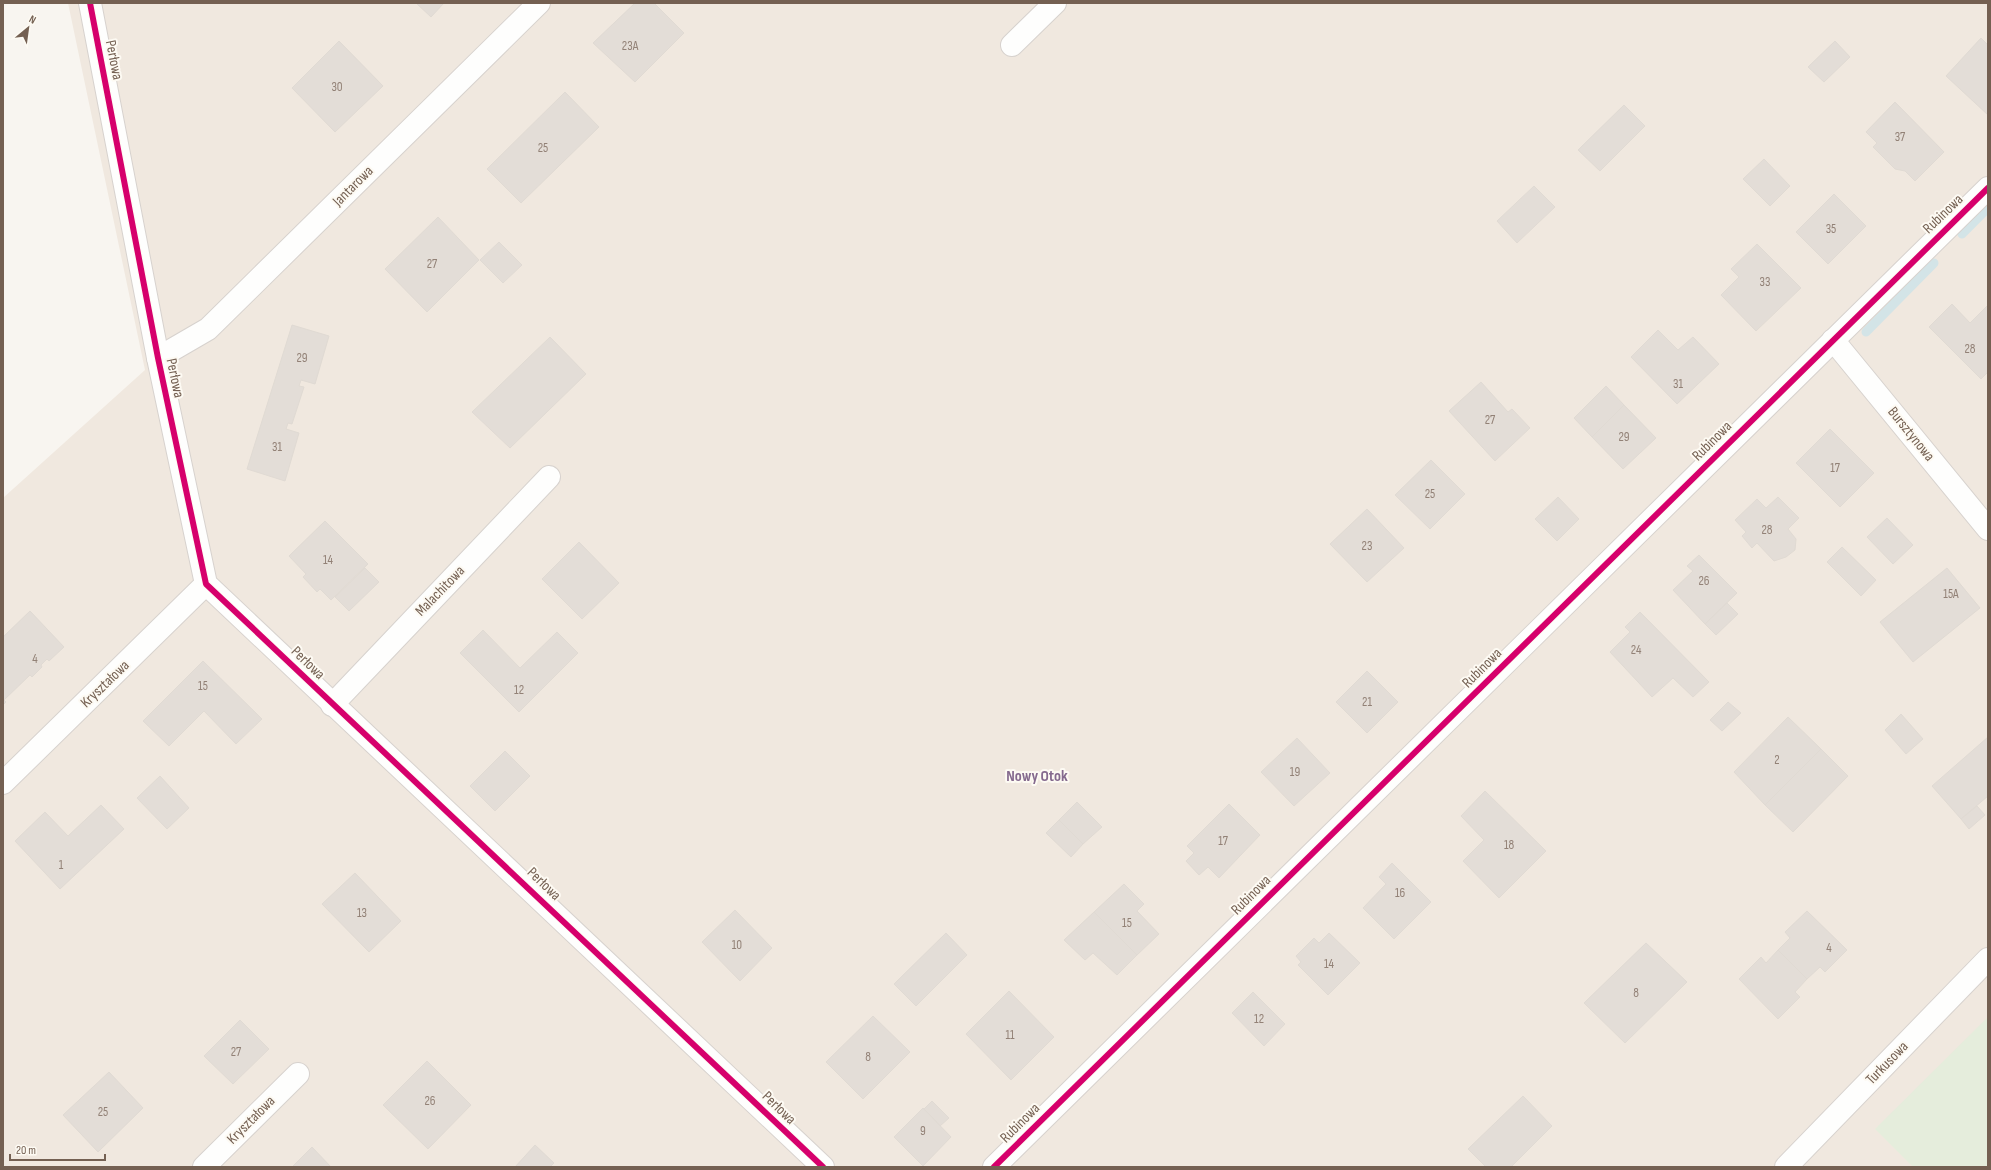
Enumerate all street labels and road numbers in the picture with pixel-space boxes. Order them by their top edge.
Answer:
street label: Perłowa [101,39,127,82]
street label: Jantarowa [328,161,378,211]
street label: Rubinowa [1919,190,1967,238]
street label: Perłowa [162,356,188,400]
street label: Bursztynowa [1883,403,1939,465]
street label: Rubinowa [1688,417,1736,465]
street label: Malachitowa [411,562,469,620]
street label: Perłowa [287,642,329,684]
street label: Rubinowa [1458,644,1506,692]
street label: Kryształowa [77,656,134,712]
street label: Perłowa [523,863,565,905]
street label: Rubinowa [1227,871,1275,919]
street label: Turkusowa [1862,1037,1912,1089]
street label: Perłowa [758,1087,800,1129]
street label: Kryształowa [223,1092,279,1148]
street label: Rubinowa [996,1099,1044,1147]

